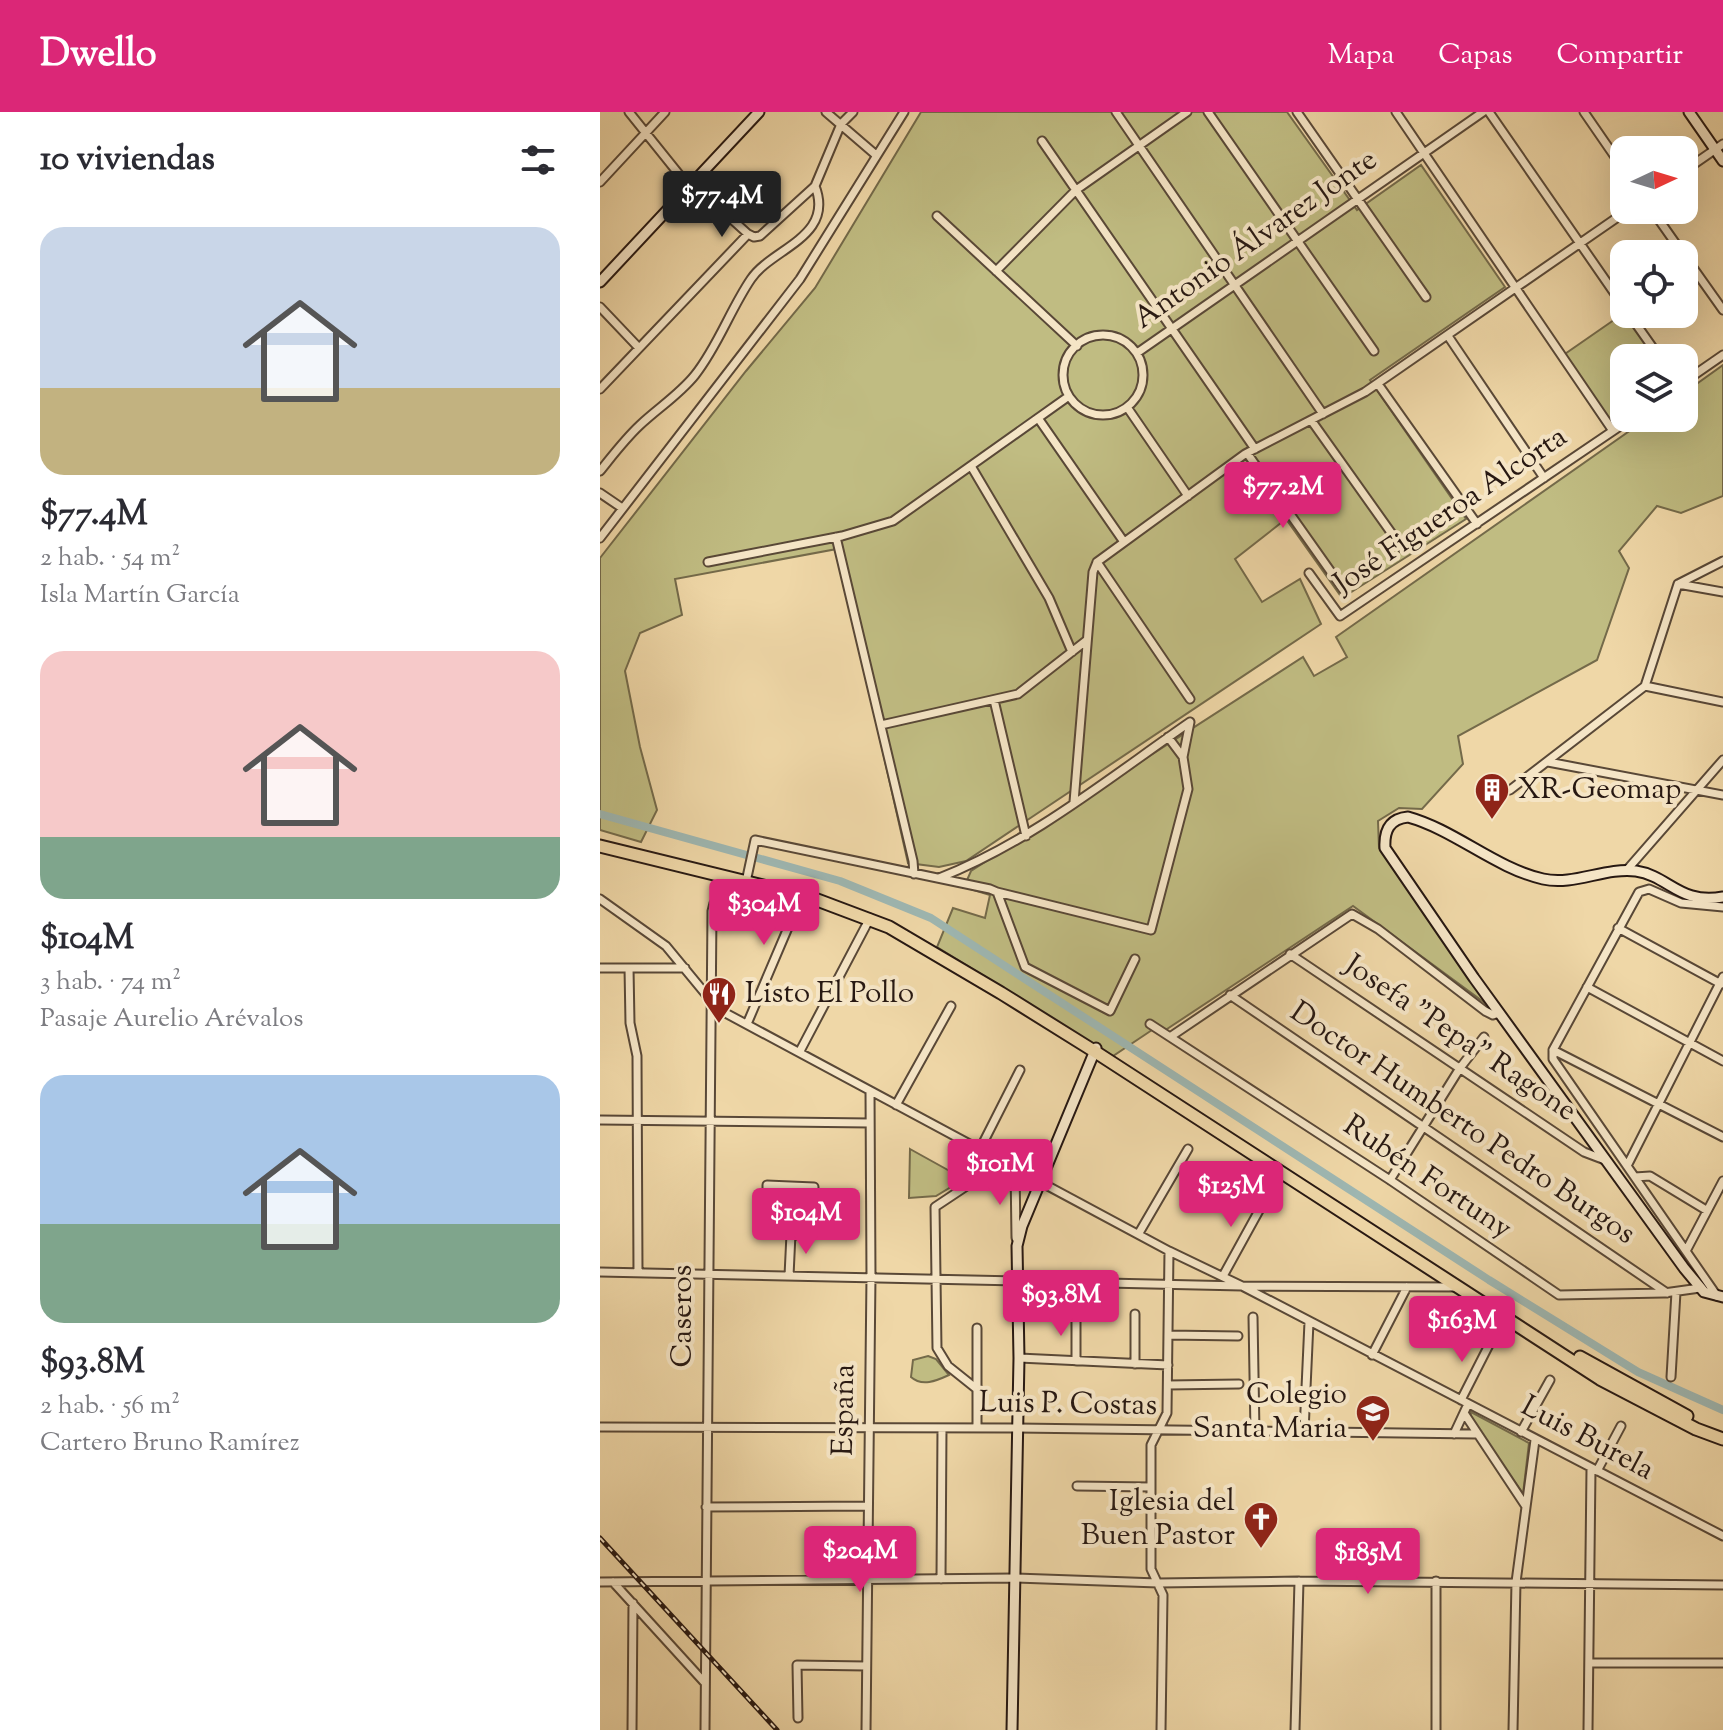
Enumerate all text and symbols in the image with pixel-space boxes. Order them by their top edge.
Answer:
text: Dwello [40,29,157,83]
text: Mapa [1328,36,1394,76]
text: Capas [1438,36,1513,76]
text: Compartir [1557,36,1683,76]
text: 10 viviendas [40,136,215,185]
north arrow [1610,136,1698,224]
map controls [1610,136,1698,432]
icon: filters [516,138,560,182]
street label: Antonio Álvarez Jonte [1125,140,1387,340]
pin: $77.4M [657,171,787,239]
text: $77.4M [681,178,763,215]
button: locate [1610,240,1698,328]
icon: home [228,279,372,423]
button: layers [1610,344,1698,432]
street label: José Figueroa Alcorta [1324,417,1576,606]
pin: $77.2M [1218,462,1348,530]
text: $77.2M [1242,469,1324,506]
text: $77.4M [40,491,148,540]
text: 2 hab. · 54 m² [40,540,180,577]
text: Isla Martín García [40,577,240,614]
icon: home [228,703,372,847]
place label: XR-Geomap [1518,769,1681,812]
building icon: XR-Geomap [1473,771,1511,821]
pin: $304M [708,879,820,947]
text: $304M [727,886,801,923]
text: $104M [40,915,134,964]
street label: Josefa "Pepa" Ragone [1334,944,1585,1133]
text: 3 hab. · 74 m² [40,964,181,1001]
place label: Listo El Pollo [745,973,914,1016]
restaurant icon: Listo El Pollo [700,975,738,1025]
street label: Doctor Humberto Pedro Burgos [1281,992,1643,1256]
text: Pasaje Aurelio Arévalos [40,1001,303,1038]
street label: Rubén Fortuny [1334,1106,1520,1250]
icon: home [228,1127,372,1271]
pin: $101M [944,1139,1056,1207]
text: $101M [966,1146,1034,1183]
pin: $125M [1175,1161,1287,1229]
text: $125M [1197,1168,1265,1205]
pin: $104M [750,1188,862,1256]
text: $104M [770,1195,842,1232]
street label: Caseros [662,1265,705,1367]
pin: $93.8M [996,1270,1126,1338]
text: $93.8M [1021,1277,1101,1314]
pin: $163M [1406,1296,1518,1364]
text: $163M [1427,1303,1497,1340]
text: $93.8M [40,1339,145,1388]
street label: España [823,1363,867,1456]
place label: Colegio Santa Maria [1193,1374,1347,1451]
street label: Luis P. Costas [979,1382,1157,1428]
street label: Luis Burela [1513,1386,1661,1492]
text: 2 hab. · 56 m² [40,1388,180,1425]
school or university icon: Colegio Santa Maria [1354,1393,1392,1443]
text: Cartero Bruno Ramírez [40,1425,300,1462]
place label: Iglesia del Buen Pastor [1081,1481,1235,1558]
church icon: Iglesia del Buen Pastor [1242,1500,1280,1550]
pin: $204M [804,1526,916,1594]
pin: $185M [1312,1528,1424,1596]
text: $204M [822,1533,898,1570]
text: $185M [1334,1535,1402,1572]

